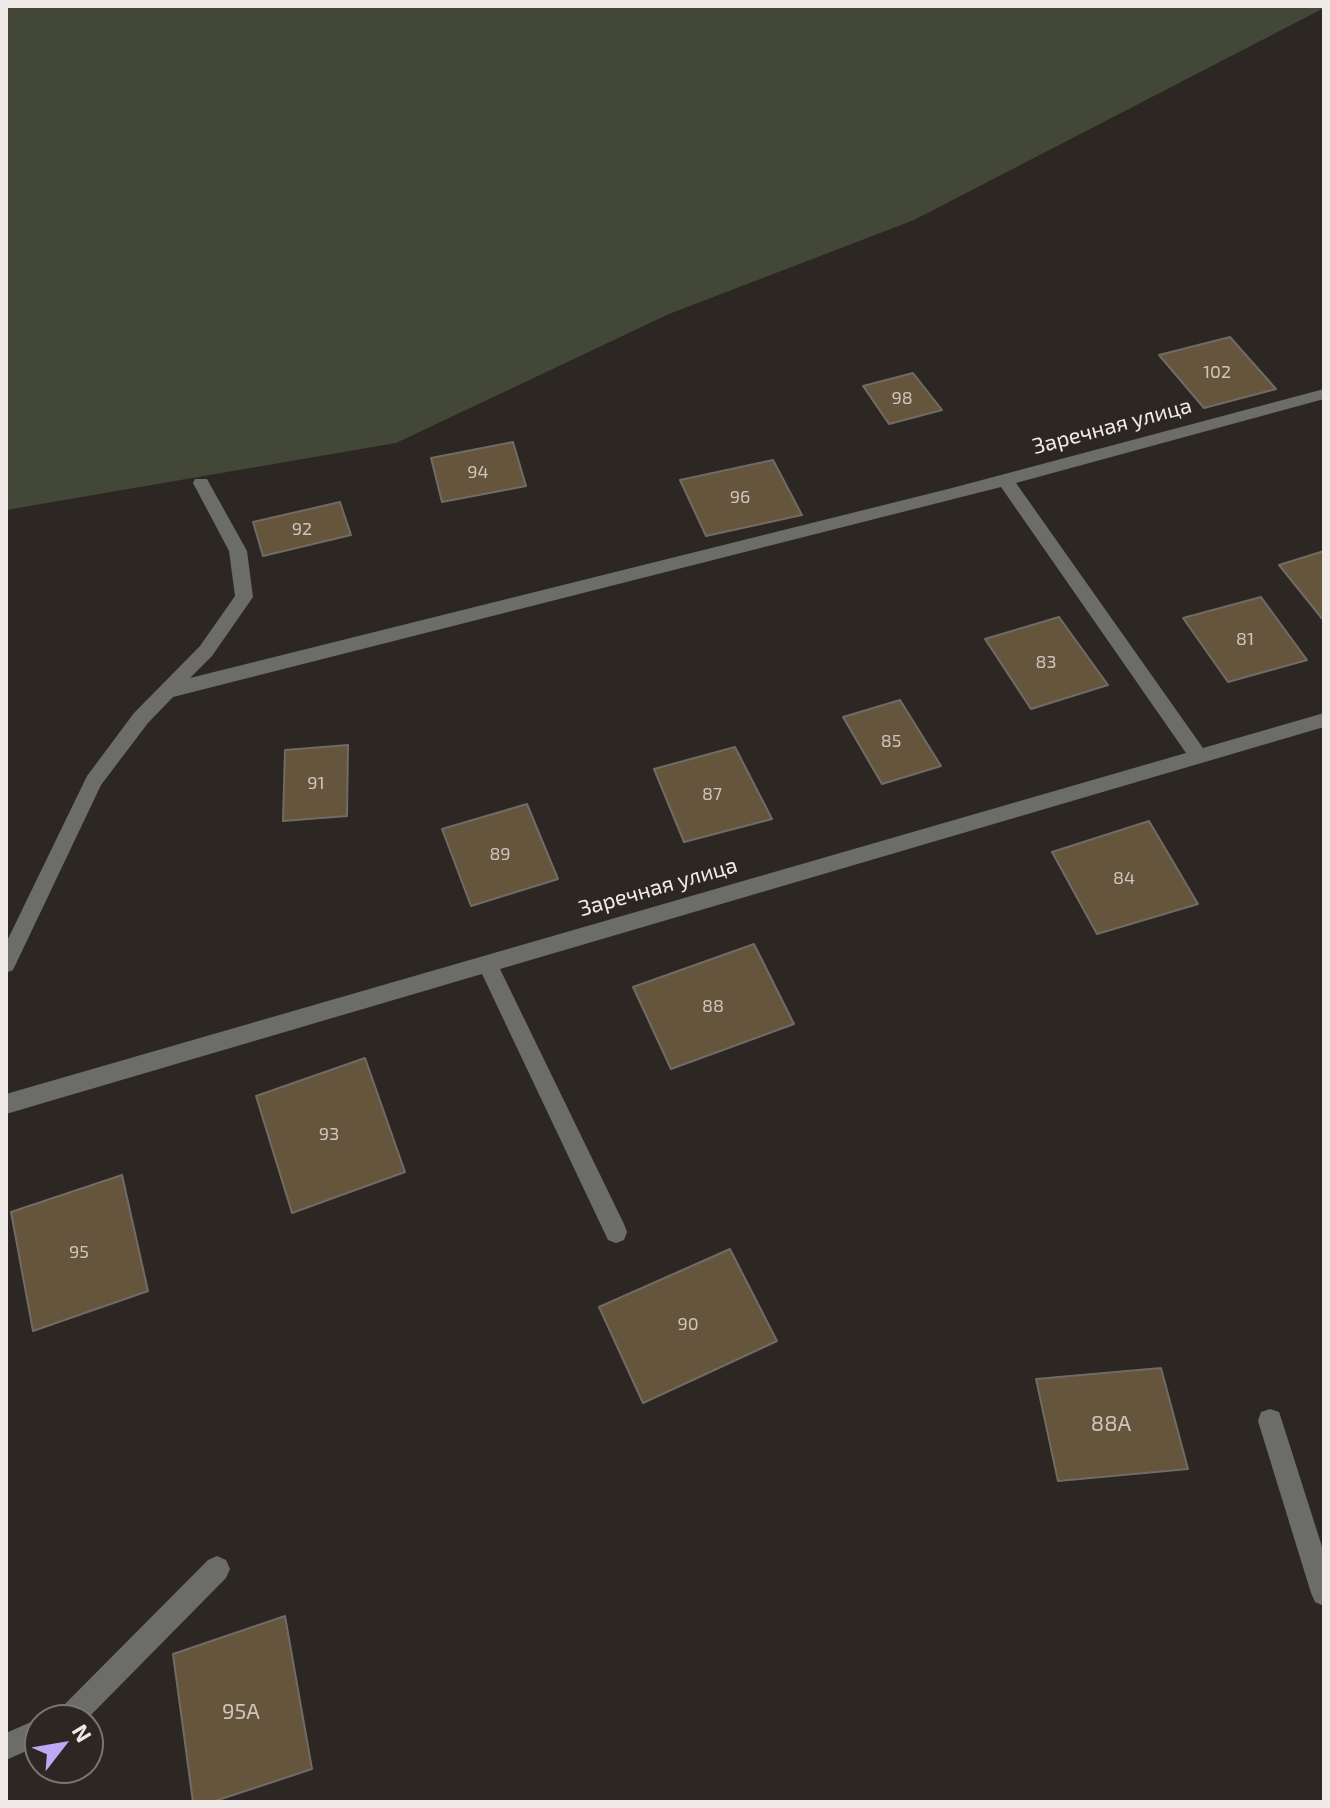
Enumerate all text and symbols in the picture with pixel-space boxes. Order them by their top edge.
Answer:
house number: 102 [1203,361,1231,383]
house number: 98 [891,387,913,409]
street label: Заречная улица [1029,392,1195,460]
house number: 94 [467,461,489,483]
house number: 96 [730,486,750,508]
house number: 92 [292,518,312,540]
house number: 81 [1236,628,1254,650]
house number: 83 [1036,651,1056,673]
house number: 85 [881,730,901,752]
house number: 91 [307,772,325,794]
house number: 87 [702,783,722,805]
house number: 89 [489,843,511,865]
street label: Заречная улица [576,852,740,922]
house number: 84 [1113,867,1135,889]
house number: 88 [702,995,724,1017]
house number: 93 [319,1123,339,1145]
house number: 95 [69,1241,89,1263]
house number: 90 [677,1313,699,1335]
house number: 88А [1091,1411,1131,1437]
house number: 95А [222,1699,260,1725]
north arrow [24,1704,104,1784]
text: N [68,1719,98,1746]

